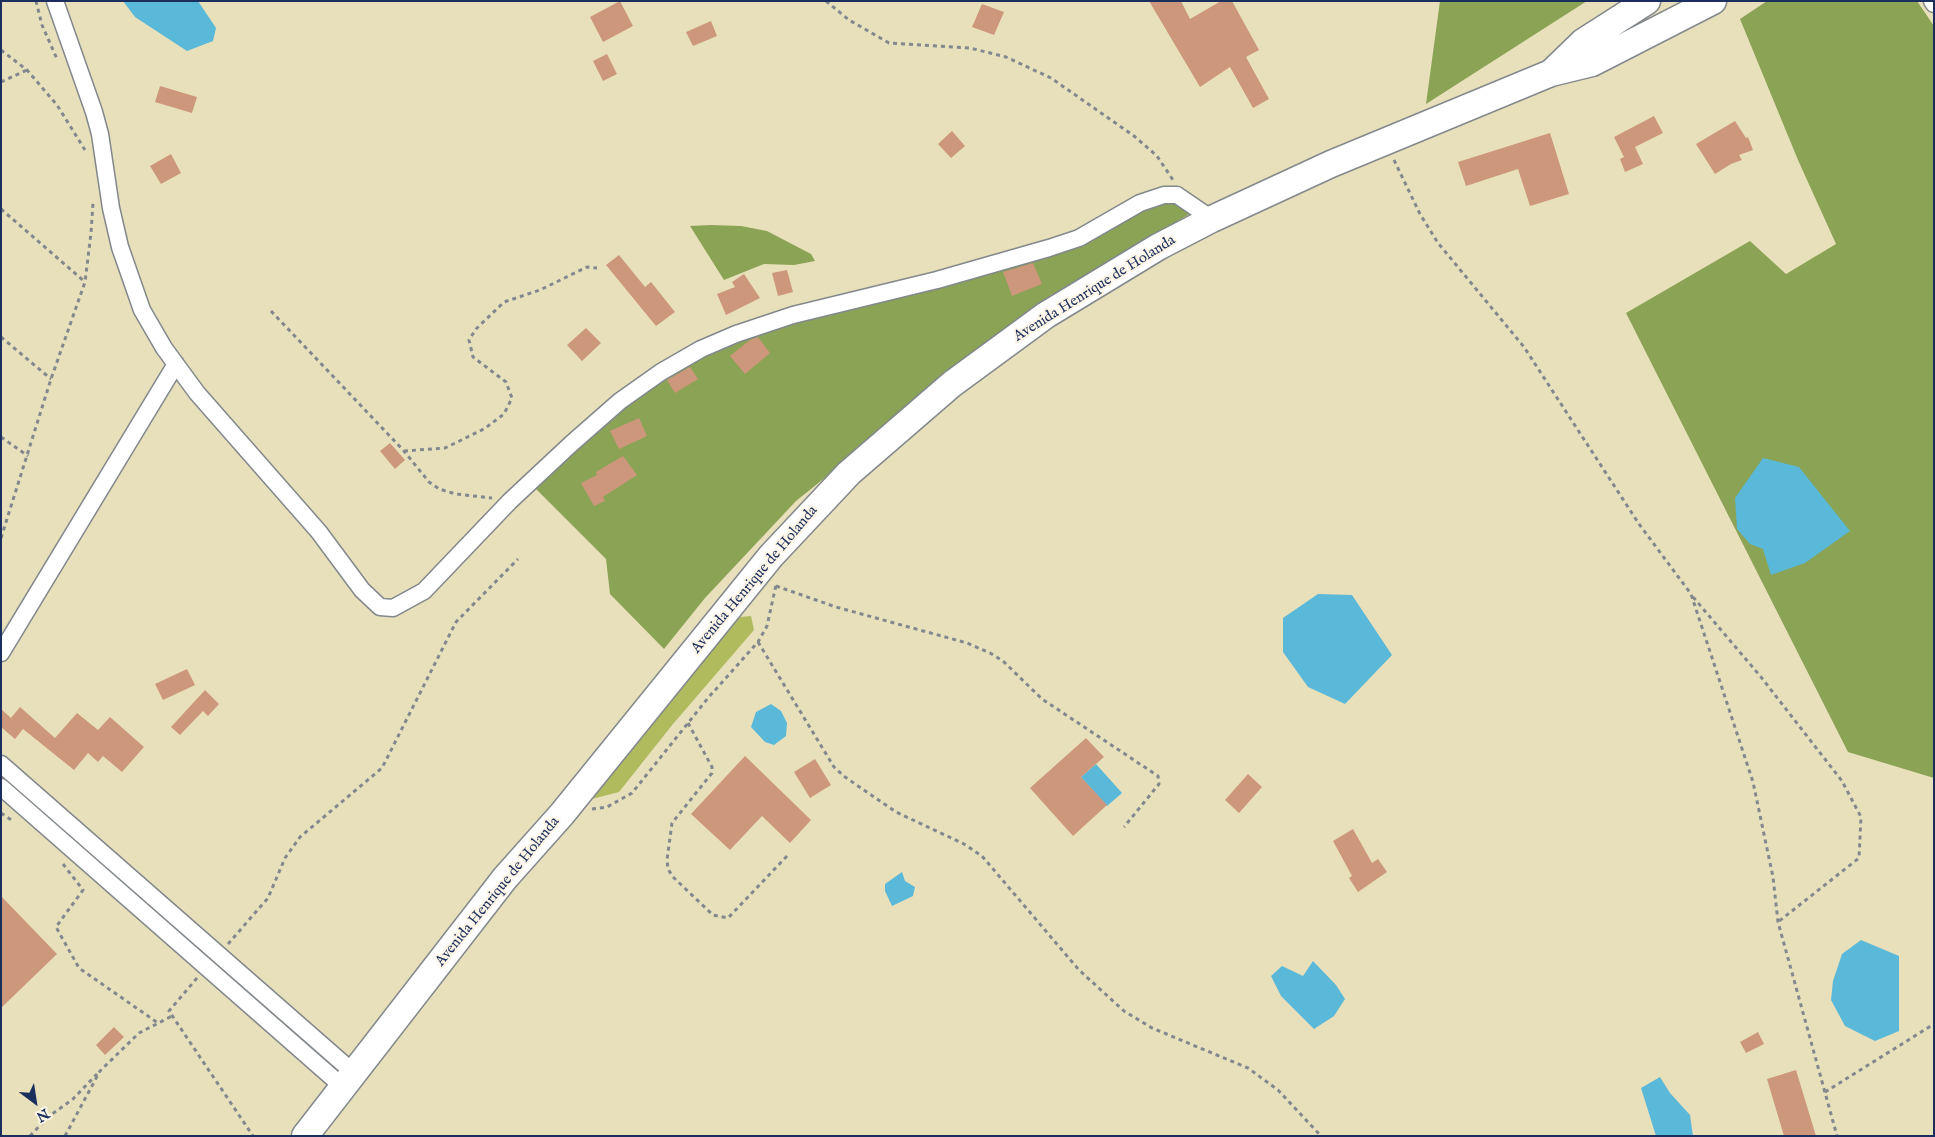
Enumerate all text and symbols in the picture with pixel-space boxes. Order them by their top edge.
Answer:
street label: Avenida Henrique de Holanda [1011,232,1179,346]
street label: Avenida Henrique de Holanda [688,503,822,657]
street label: Avenida Henrique de Holanda [432,814,564,970]
north arrow [10,1077,60,1127]
text: N [33,1104,53,1126]

